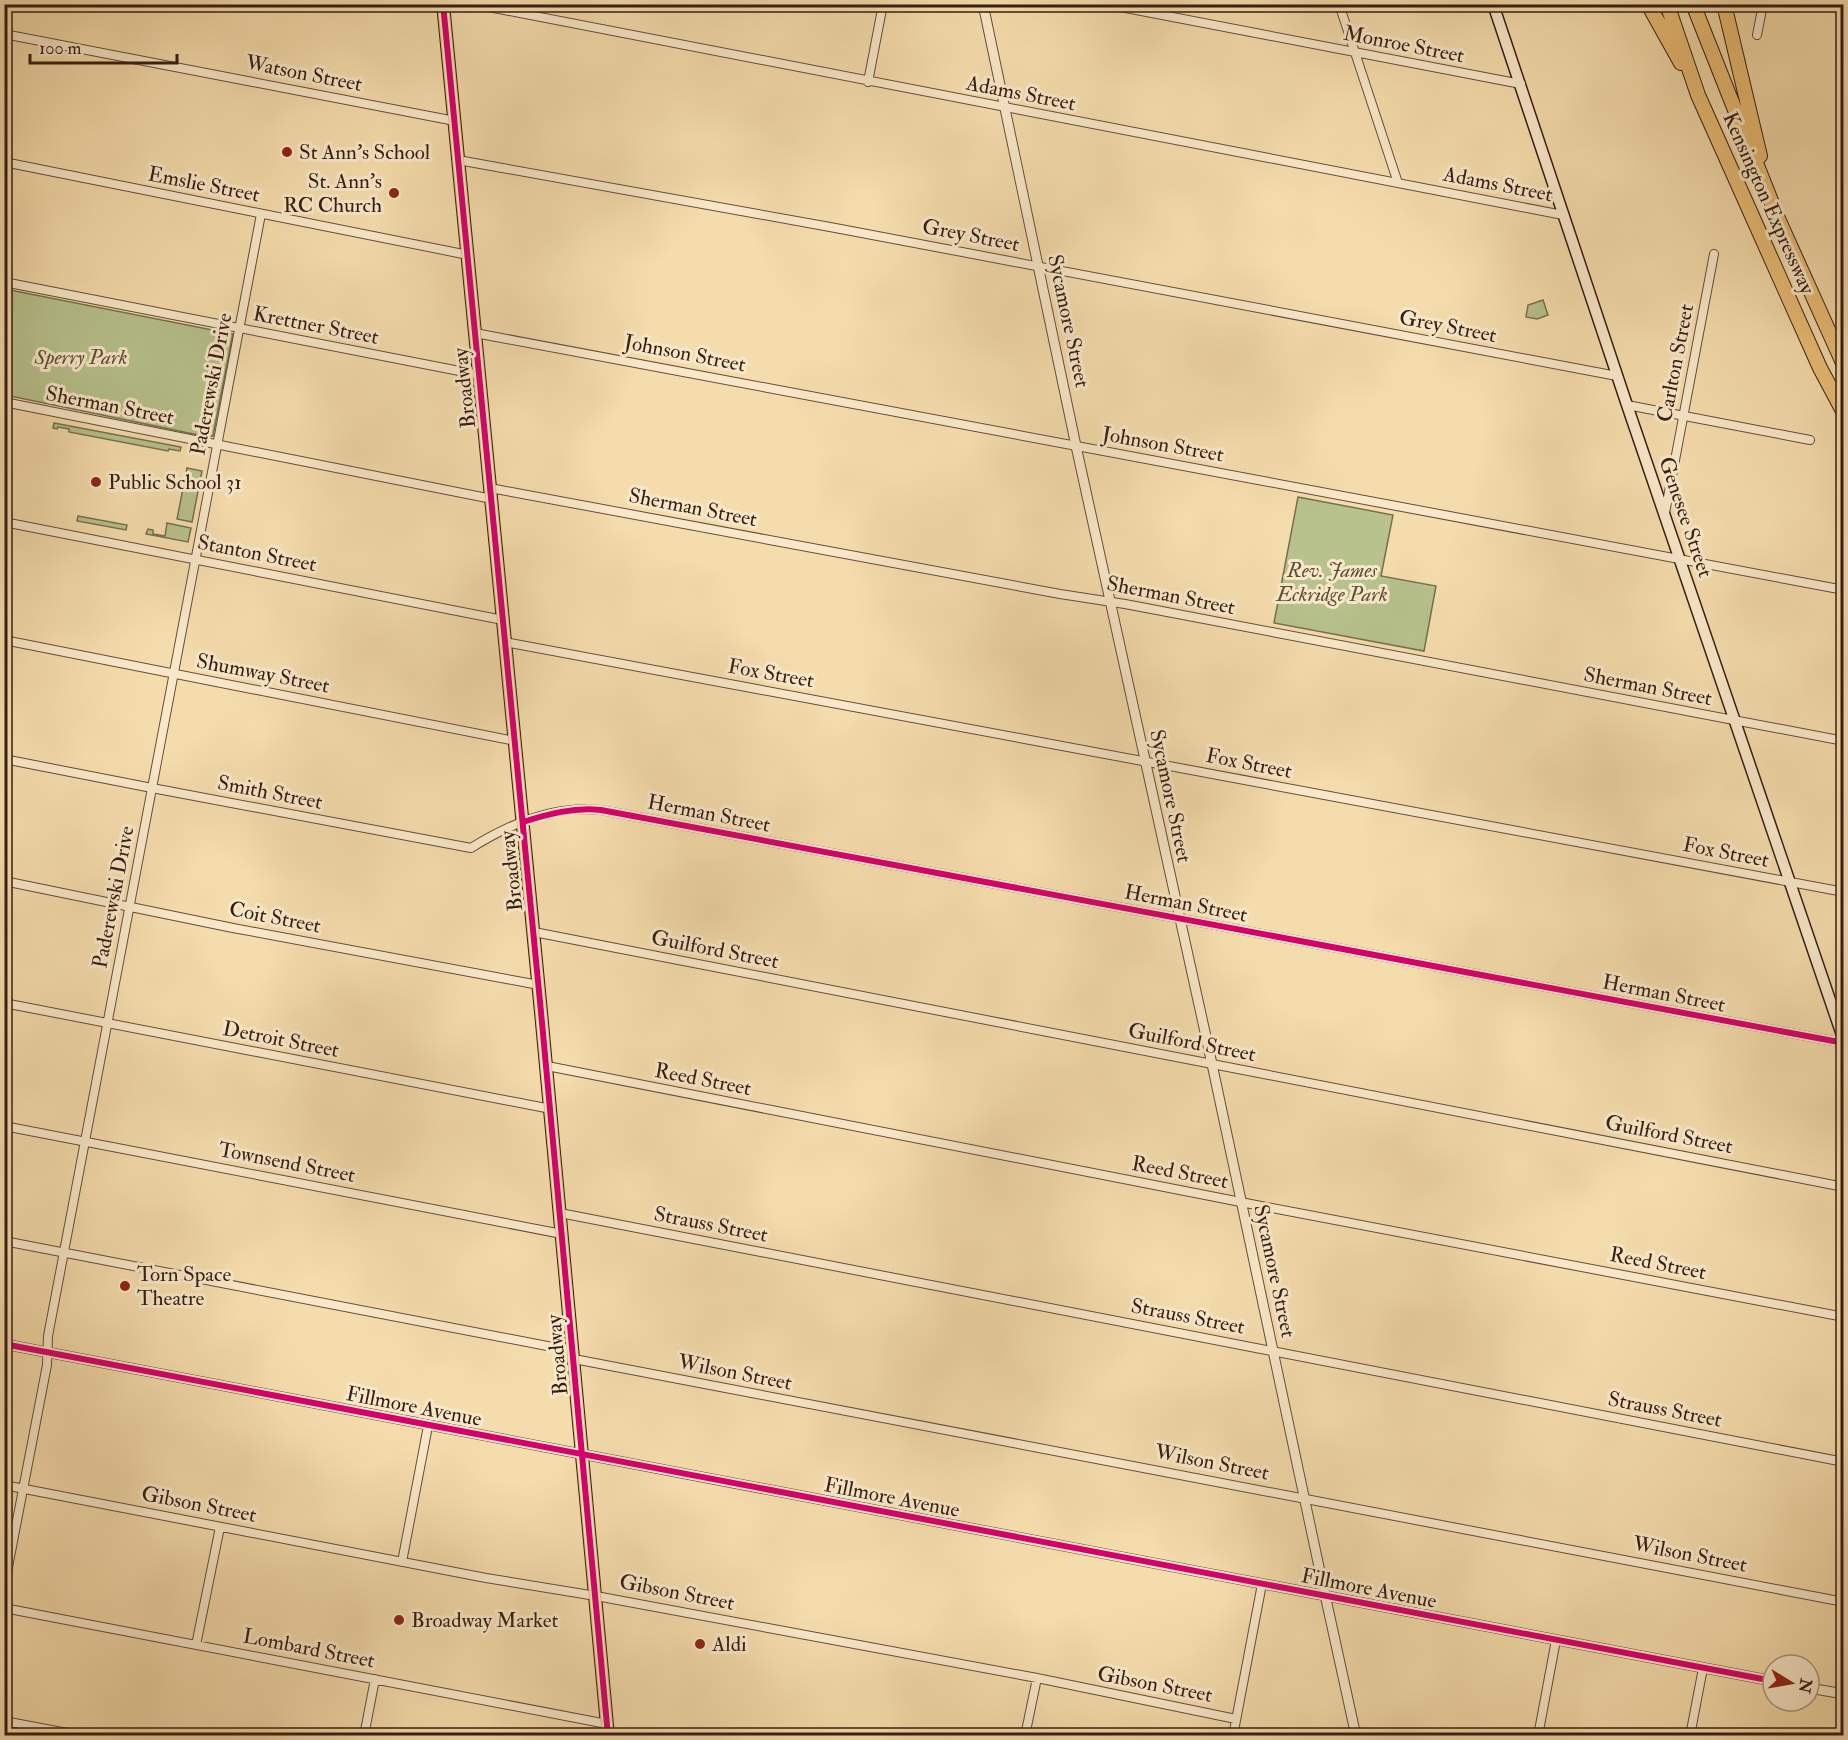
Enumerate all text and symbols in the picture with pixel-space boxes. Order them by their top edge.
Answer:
street label: Monroe Street [1341,20,1467,69]
scale bar [30,27,177,65]
text: 100 m [39,37,82,60]
street label: Watson Street [242,49,365,98]
street label: Adams Street [963,69,1078,117]
street label: Kensington Expressway [1716,108,1821,299]
place label: St Ann's School [299,139,431,166]
marker: St Ann's School [280,145,294,159]
street label: Emslie Street [146,160,262,209]
street label: Adams Street [1440,160,1555,208]
place label: St. Ann's RC Church [283,168,382,219]
marker: St. Ann's RC Church [387,186,401,200]
street label: Grey Street [920,213,1022,258]
street label: Sycamore Street [1041,252,1096,390]
street label: Krettner Street [251,300,381,351]
street label: Carlton Street [1651,302,1700,424]
street label: Grey Street [1397,304,1499,349]
street label: Paderewski Drive [184,310,239,458]
street label: Johnson Street [621,328,748,379]
park label: Sperry Park [34,344,127,371]
street label: Broadway [447,346,482,430]
street label: Sherman Street [43,380,177,431]
street label: Johnson Street [1099,420,1226,469]
street label: Genesee Street [1652,453,1719,581]
place label: Public School 31 [108,469,242,496]
marker: Public School 31 [89,475,103,489]
street label: Sherman Street [626,482,760,533]
street label: Stanton Street [195,529,319,578]
park label: Rev. James Eckridge Park [1274,557,1388,608]
street label: Sherman Street [1104,570,1238,621]
street label: Shumway Street [194,647,332,700]
street label: Fox Street [726,653,816,694]
street label: Sherman Street [1581,661,1715,712]
street label: Sycamore Street [1143,727,1198,865]
street label: Fox Street [1204,742,1294,785]
street label: Smith Street [215,769,325,816]
street label: Herman Street [645,788,773,839]
street label: Paderewski Drive [86,823,141,971]
street label: Broadway [494,829,529,913]
street label: Fox Street [1681,831,1771,874]
street label: Herman Street [1122,878,1250,929]
street label: Coit Street [227,895,323,940]
street label: Guilford Street [649,924,781,975]
street label: Herman Street [1600,968,1728,1019]
street label: Detroit Street [221,1015,341,1064]
street label: Guilford Street [1126,1017,1258,1068]
street label: Reed Street [652,1057,754,1102]
street label: Guilford Street [1603,1109,1735,1160]
street label: Townsend Street [216,1136,358,1189]
street label: Reed Street [1129,1150,1231,1195]
street label: Strauss Street [652,1200,770,1249]
street label: Sycamore Street [1247,1202,1302,1340]
street label: Reed Street [1607,1241,1709,1286]
place label: Torn Space Theatre [137,1261,231,1312]
marker: Torn Space Theatre [118,1279,132,1293]
street label: Strauss Street [1129,1292,1247,1341]
street label: Broadway [540,1313,574,1396]
street label: Wilson Street [675,1348,794,1397]
street label: Fillmore Avenue [344,1380,484,1433]
street label: Strauss Street [1606,1385,1724,1434]
street label: Wilson Street [1152,1438,1271,1487]
street label: Fillmore Avenue [822,1471,962,1524]
street label: Gibson Street [139,1480,259,1529]
street label: Wilson Street [1630,1530,1749,1579]
street label: Fillmore Avenue [1299,1562,1439,1615]
street label: Gibson Street [617,1568,737,1617]
place label: Broadway Market [411,1607,558,1634]
marker: Broadway Market [392,1613,406,1627]
street label: Lombard Street [241,1622,377,1675]
place label: Aldi [711,1631,747,1658]
marker: Aldi [693,1637,707,1651]
north arrow [1761,1653,1821,1713]
street label: Gibson Street [1095,1660,1215,1709]
text: N [1793,1676,1816,1695]

